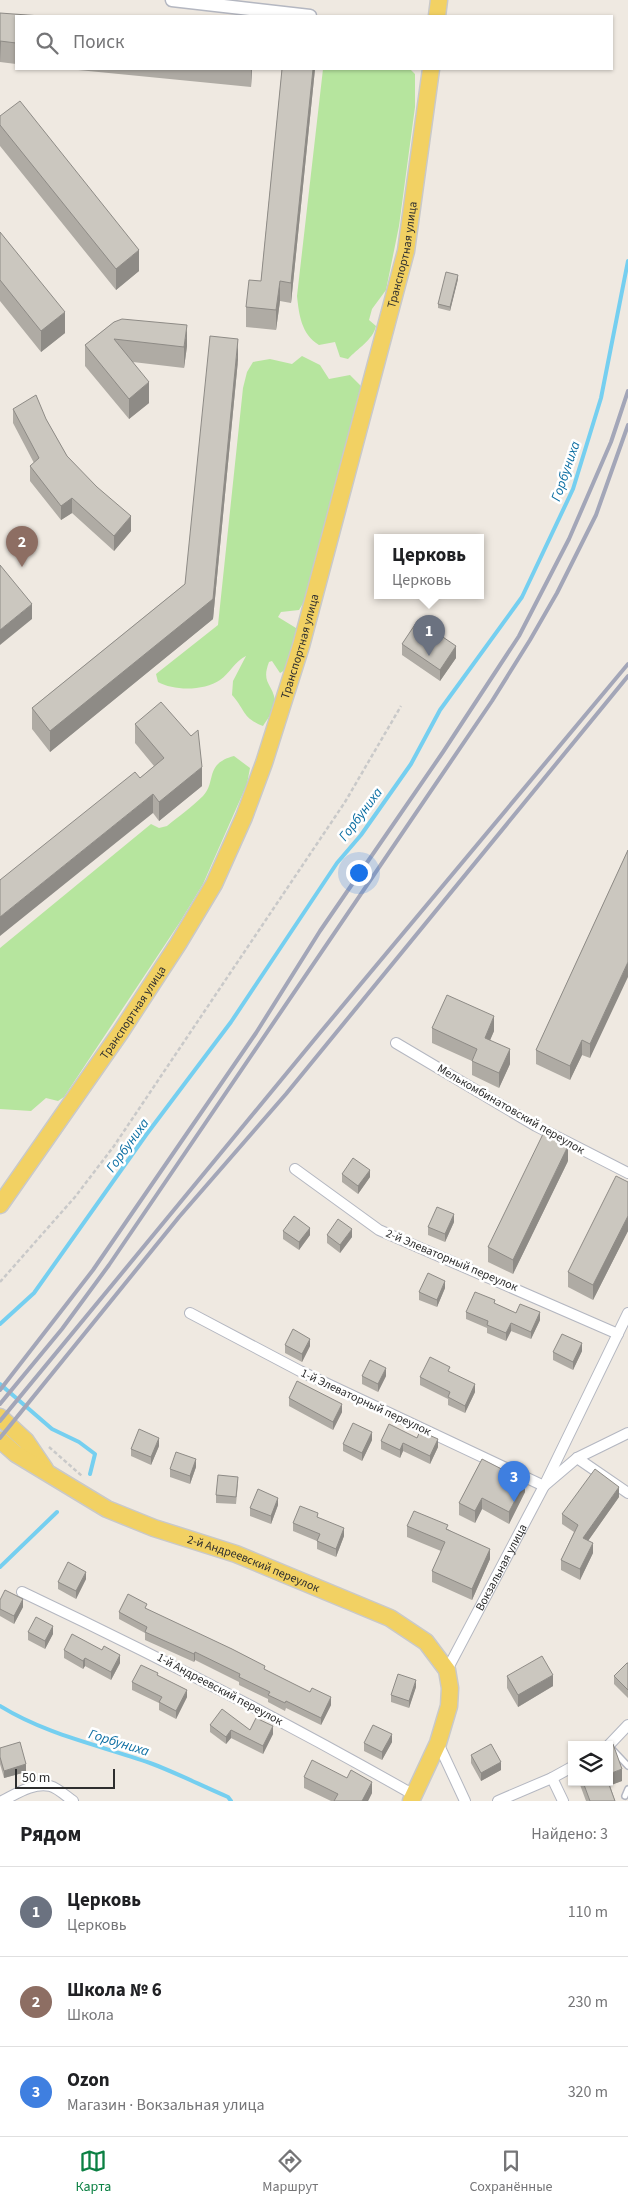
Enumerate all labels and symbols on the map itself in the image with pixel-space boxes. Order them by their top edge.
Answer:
street label: Транспортная улица [383,200,422,310]
water label: Горбуниха [546,438,586,504]
pin: 2 [6,526,38,567]
street label: Транспортная улица [277,592,324,701]
pin: 1 [413,615,445,656]
water label: Горбуниха [334,783,388,846]
your location [346,860,372,886]
street label: Транспортная улица [96,963,170,1063]
street label: Мелькомбинатовский переулок [434,1060,588,1159]
water label: Горбуниха [101,1114,155,1177]
street label: 2-й Элеваторный переулок [383,1225,521,1296]
street label: 1-й Элеваторный переулок [298,1365,434,1440]
pin: 3 [498,1461,530,1502]
street label: Вокзальная улица [472,1521,532,1614]
street label: 2-й Андреевский переулок [185,1531,322,1597]
street label: 1-й Андреевский переулок [154,1649,286,1730]
water label: Горбуниха [86,1724,152,1762]
scale bar [15,1766,115,1789]

